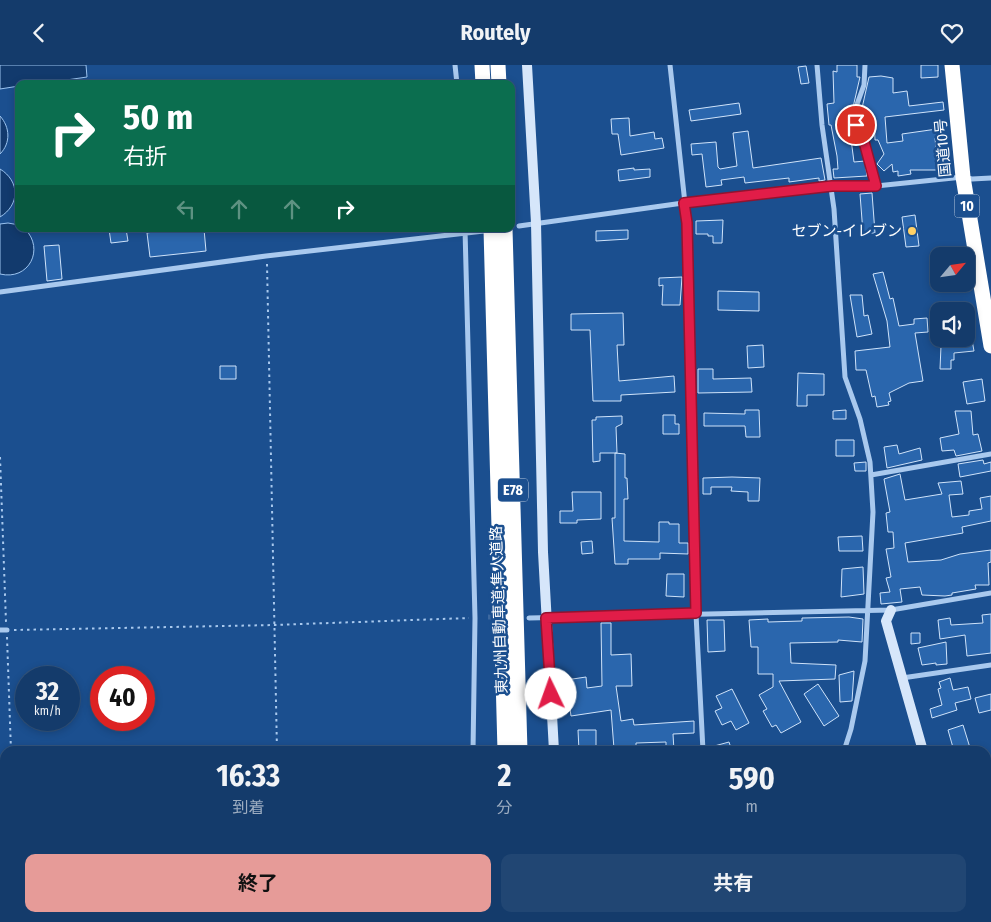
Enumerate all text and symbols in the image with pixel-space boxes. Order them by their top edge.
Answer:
icon: back [25,19,53,47]
text: Routely [461,19,530,46]
icon: heart [938,19,966,47]
text: 50 m [123,96,193,138]
icon: right [40,100,105,165]
pin [835,104,877,146]
icon: arrive [842,111,870,139]
street label: 国道10号 [931,118,955,178]
text: 右折 [123,143,167,170]
icon: left [172,195,200,223]
icon: ahead [225,195,253,223]
icon: ahead [278,195,306,223]
icon: right [331,195,359,223]
road number: 10 [954,195,980,217]
place label: セブン-イレブン [791,222,902,240]
marker: セブン-イレブン [906,225,918,237]
north arrow [930,247,975,293]
map controls [930,247,975,347]
button: sound [930,302,975,347]
road number: E78 [498,479,528,501]
street label: 東九州自動車道;隼人道路 [487,526,511,694]
speed limit sign: 40 [90,666,155,731]
position arrow [524,667,576,719]
text: 32 [36,677,59,707]
text: km/h [34,704,61,718]
text: 16:33 [216,758,280,794]
text: 2 [498,758,511,794]
text: 590 [729,761,775,797]
text: m [746,797,758,816]
text: 到着 [232,798,264,817]
text: 分 [496,798,512,817]
button: 終了 [25,854,491,912]
button: 共有 [501,854,966,912]

